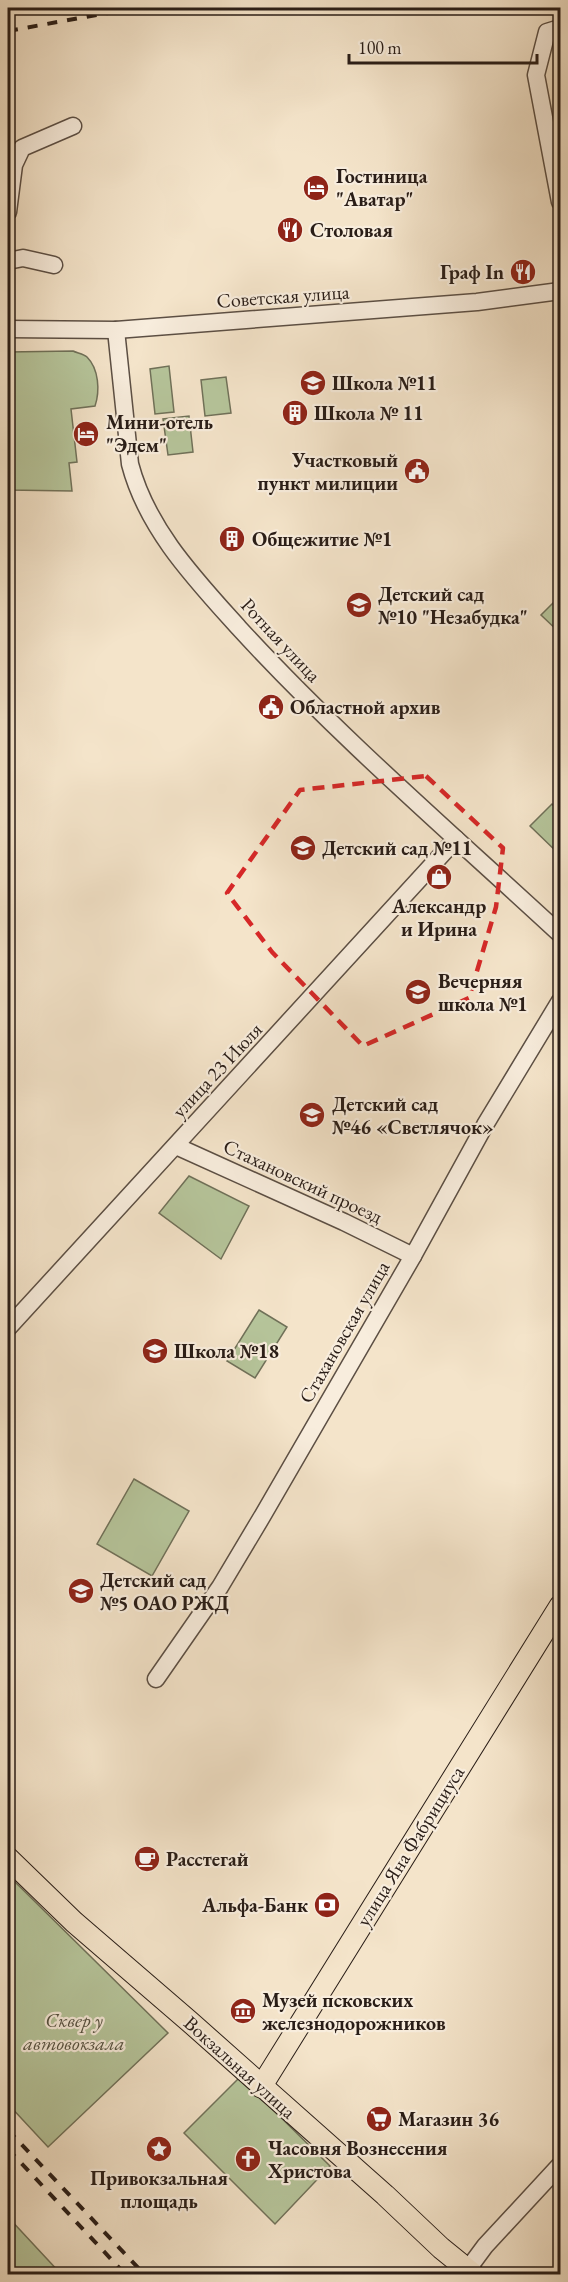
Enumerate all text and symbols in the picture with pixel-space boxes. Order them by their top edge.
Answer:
scale bar [349,27,536,65]
text: 100 m [358,36,402,59]
place label: Гостиница "Аватар" [336,163,428,212]
hotel icon: Гостиница "Аватар" [301,173,331,203]
restaurant icon: Столовая [275,215,305,245]
place label: Столовая [310,217,393,243]
restaurant icon: Граф In [508,257,538,287]
place label: Граф In [440,259,504,285]
street label: Советская улица [216,278,350,314]
school or university icon: Школа №11 [298,368,328,398]
place label: Школа №11 [332,370,437,396]
building icon: Школа № 11 [280,398,310,428]
place label: Школа № 11 [314,400,424,426]
place label: Мини-отель "Эдем" [106,409,213,458]
hotel icon: Мини-отель "Эдем" [71,419,101,449]
place label: Участковый пункт милиции [258,447,398,496]
public building icon: Участковый пункт милиции [402,456,432,486]
building icon: Общежитие №1 [217,524,247,554]
place label: Общежитие №1 [252,526,392,552]
place label: Детский сад №10 "Незабудка" [378,581,528,630]
school or university icon: Детский сад №10 "Незабудка" [344,590,374,620]
street label: Ротная улица [235,592,327,688]
public building icon: Областной архив [256,692,286,722]
place label: Областной архив [290,694,441,720]
school or university icon: Детский сад №11 [288,833,318,863]
place label: Детский сад №11 [322,835,472,861]
shop icon: Александр и Ирина [424,862,454,892]
place label: Александр и Ирина [391,893,486,942]
place label: Вечерняя школа №1 [438,968,528,1017]
school or university icon: Вечерняя школа №1 [403,977,433,1007]
street label: улица 23 Июля [166,1017,268,1123]
place label: Детский сад №46 «Светлячок» [332,1091,494,1140]
school or university icon: Детский сад №46 «Светлячок» [297,1100,327,1130]
street label: Стахановский проезд [219,1133,387,1229]
street label: Стахановская улица [293,1256,395,1408]
school or university icon: Школа №18 [140,1336,170,1366]
place label: Школа №18 [174,1338,279,1364]
place label: Детский сад №5 ОАО РЖД [100,1567,229,1616]
school or university icon: Детский сад №5 ОАО РЖД [66,1576,96,1606]
street label: улица Яна Фабрициуса [350,1761,470,1931]
cafe icon: Расстегай [132,1844,162,1874]
place label: Расстегай [166,1846,249,1872]
bank icon: Альфа-Банк [312,1890,342,1920]
place label: Альфа-Банк [201,1892,308,1918]
place label: Музей псковских железнодорожников [262,1987,446,2036]
museum icon: Музей псковских железнодорожников [228,1996,258,2026]
park label: Сквер у автовокзала [22,2007,125,2056]
street label: Вокзальная улица [179,2010,301,2124]
supermarket icon: Магазин 36 [364,2104,394,2134]
place label: Магазин 36 [398,2106,499,2132]
place icon: Привокзальная площадь [144,2134,174,2164]
place label: Часовня Вознесения Христова [267,2135,448,2184]
church icon: Часовня Вознесения Христова [233,2144,263,2174]
place label: Привокзальная площадь [90,2165,228,2214]

